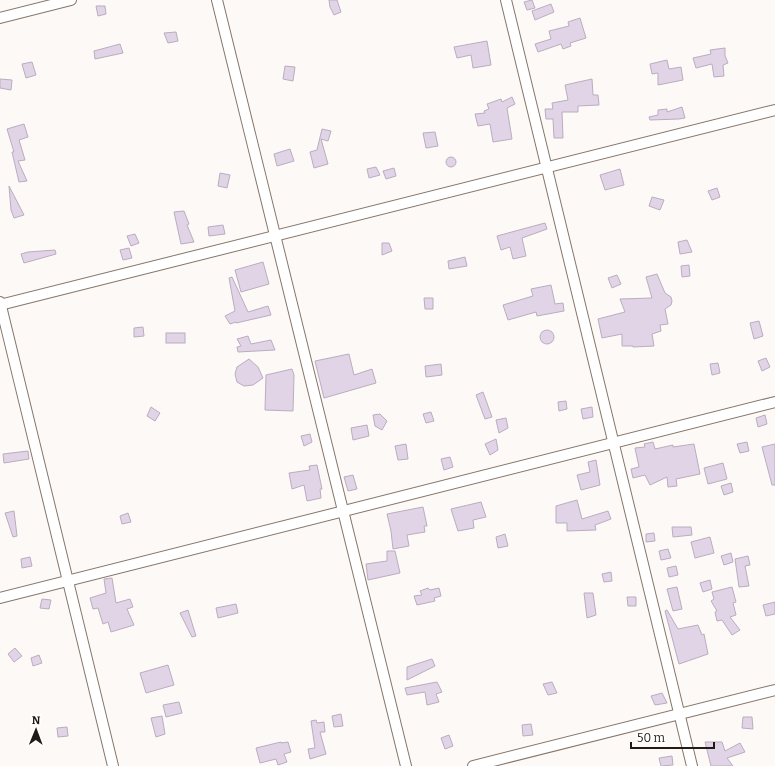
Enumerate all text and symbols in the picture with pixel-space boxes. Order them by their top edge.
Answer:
north arrow [16,710,56,750]
text: N [32,714,41,727]
scale bar [631,724,714,750]
text: 50 m [637,731,666,745]

